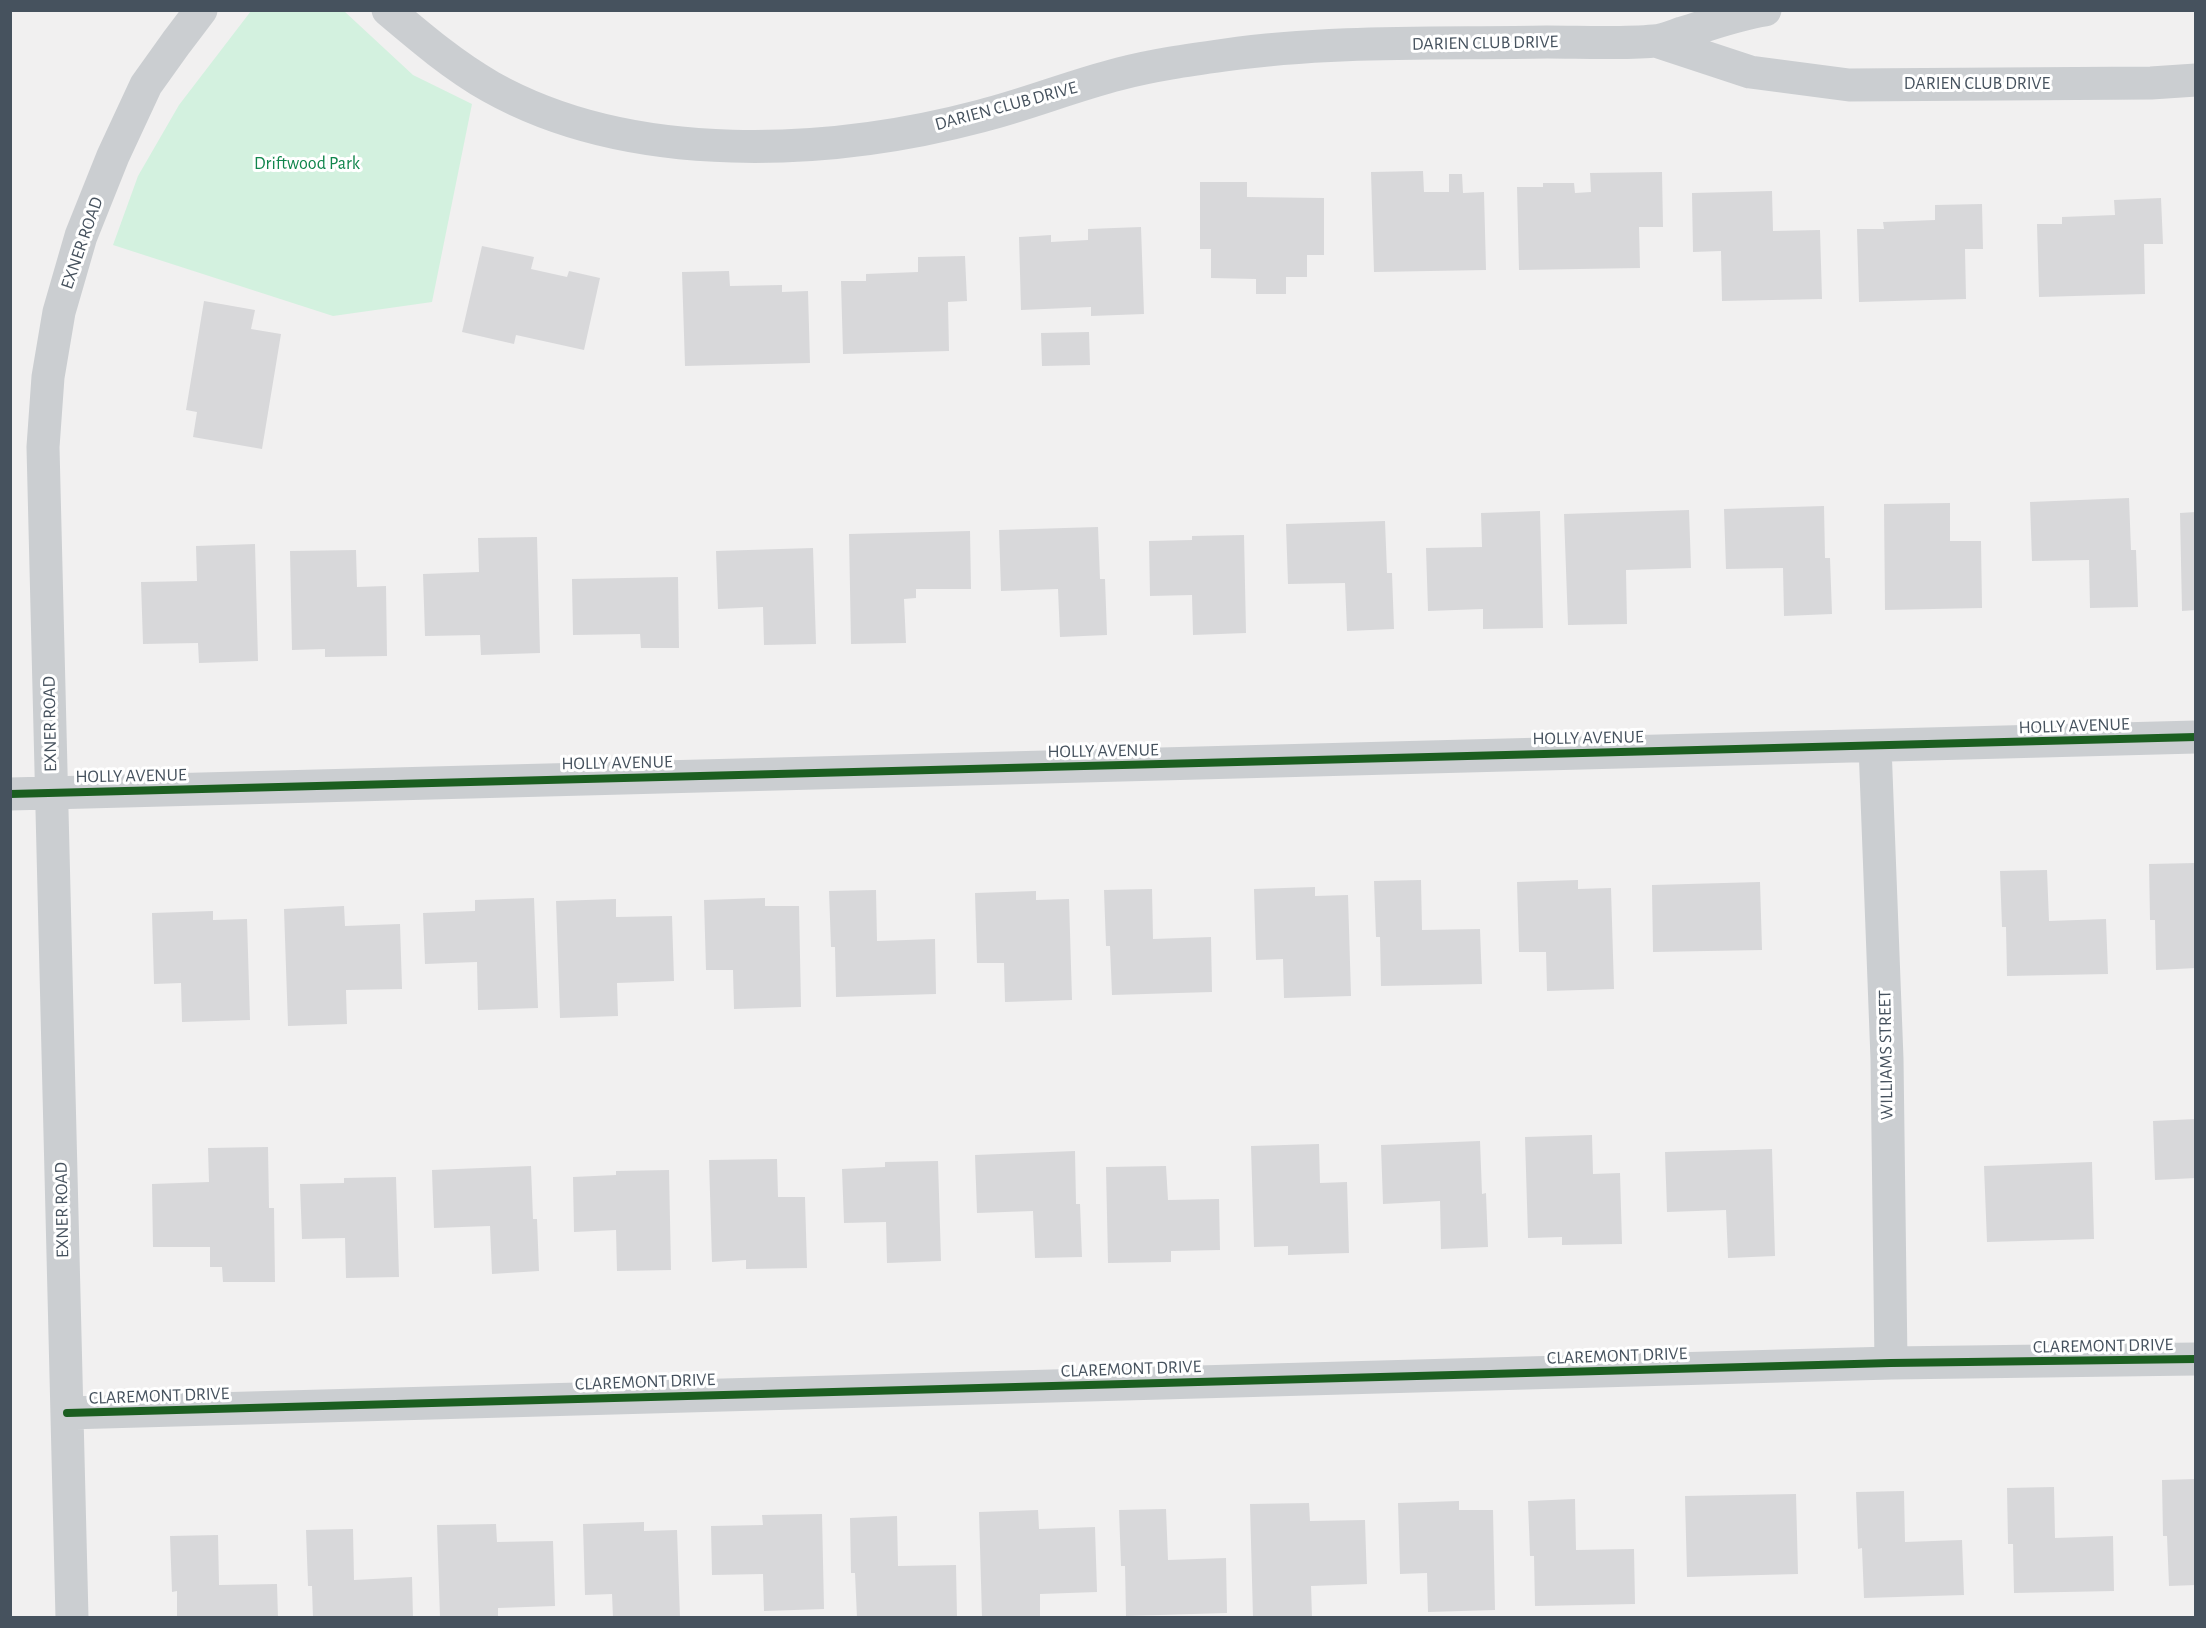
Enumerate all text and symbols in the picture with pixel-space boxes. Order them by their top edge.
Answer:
street label: DARIEN CLUB DRIVE [1412,31,1558,55]
street label: DARIEN CLUB DRIVE [1904,73,2050,95]
street label: DARIEN CLUB DRIVE [933,77,1079,135]
park label: Driftwood Park [254,153,360,175]
street label: EXNER ROAD [56,194,108,292]
street label: EXNER ROAD [38,676,62,772]
street label: HOLLY AVENUE [2018,713,2130,739]
street label: HOLLY AVENUE [1532,726,1644,750]
street label: HOLLY AVENUE [1047,739,1159,763]
street label: HOLLY AVENUE [561,751,673,775]
street label: HOLLY AVENUE [75,764,187,788]
street label: WILLIAMS STREET [1874,990,1898,1120]
street label: EXNER ROAD [50,1162,74,1258]
street label: CLAREMONT DRIVE [2033,1334,2173,1358]
street label: CLAREMONT DRIVE [1546,1343,1688,1369]
street label: CLAREMONT DRIVE [1060,1356,1202,1382]
street label: CLAREMONT DRIVE [574,1369,716,1395]
street label: CLAREMONT DRIVE [88,1383,230,1409]

